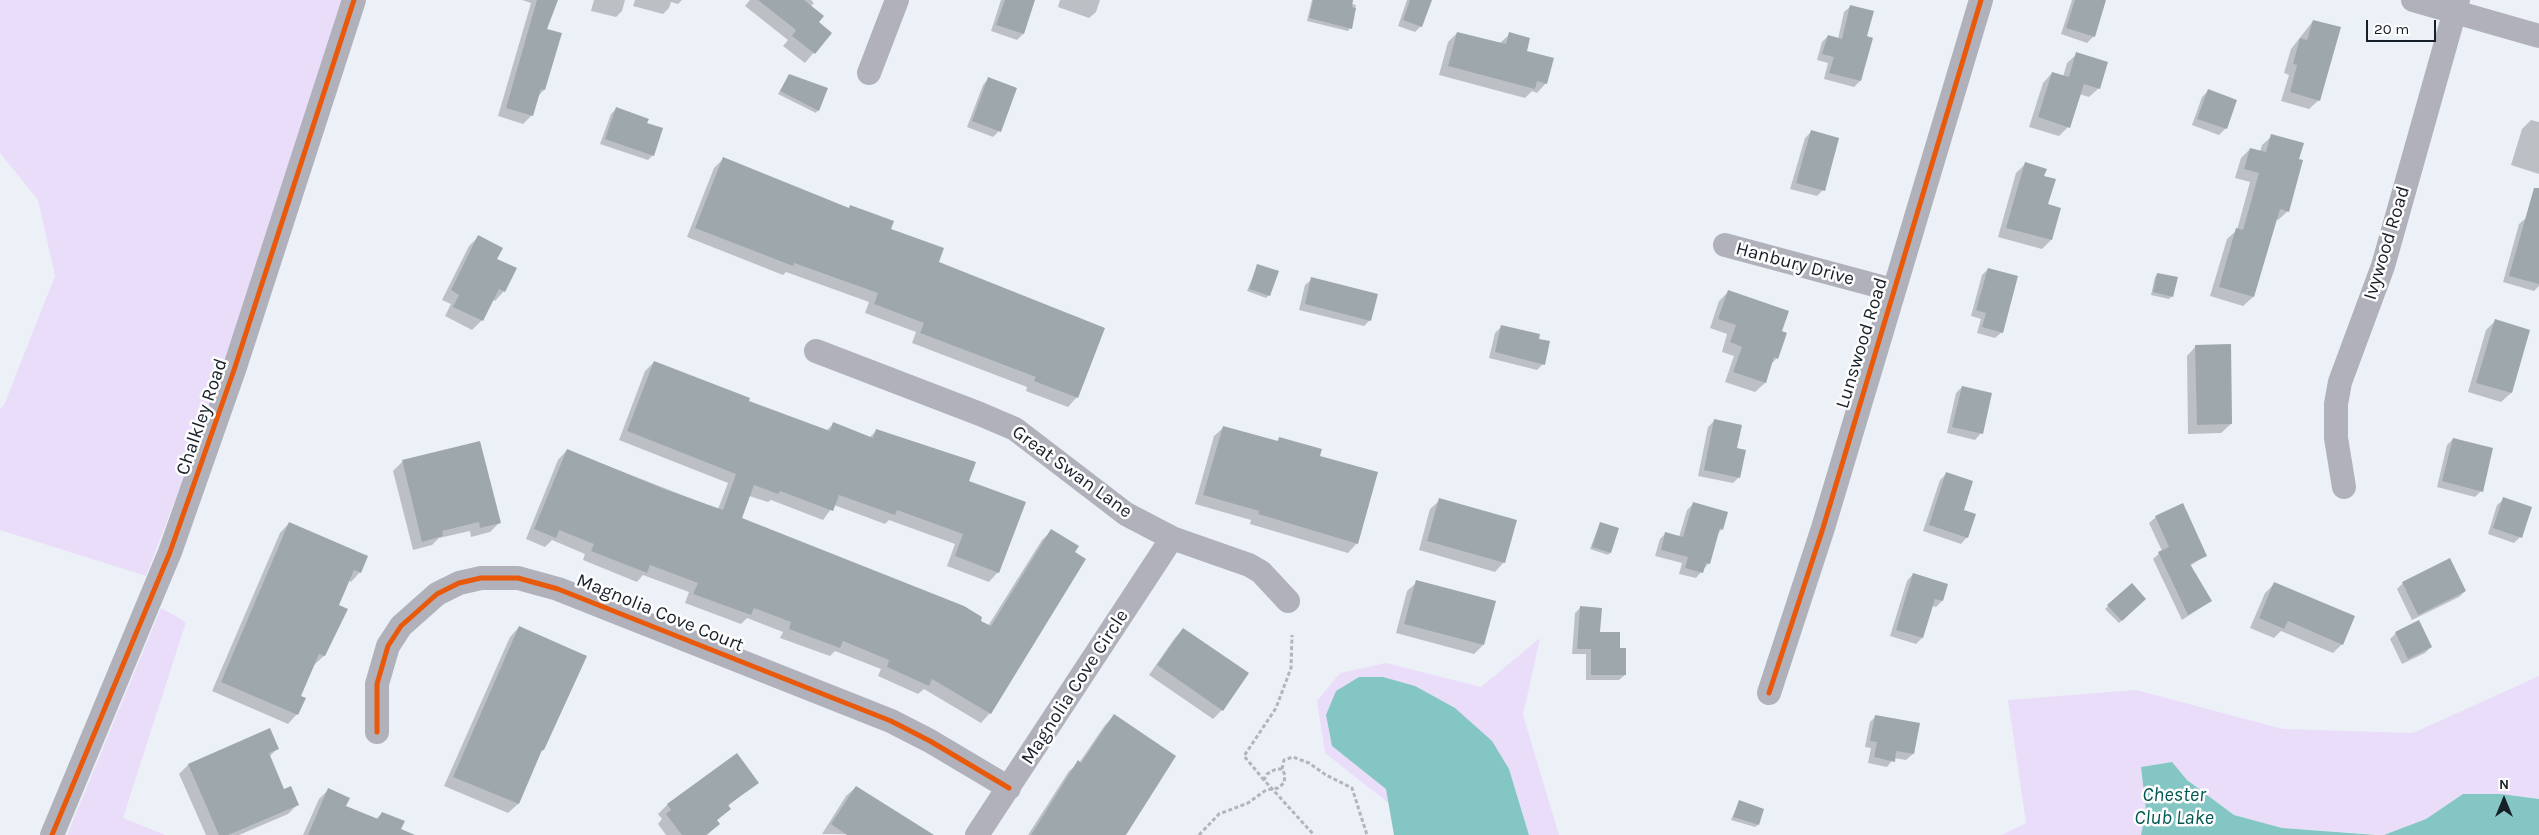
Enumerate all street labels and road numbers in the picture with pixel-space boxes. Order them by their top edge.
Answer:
street label: Ivywood Road [2359,183,2415,303]
street label: Hanbury Drive [1733,237,1857,291]
street label: Lunswood Road [1831,275,1893,411]
street label: Chalkley Road [171,356,233,478]
street label: Great Swan Lane [1007,421,1137,523]
street label: Magnolia Cove Court [573,569,747,657]
street label: Magnolia Cove Circle [1016,605,1134,769]

